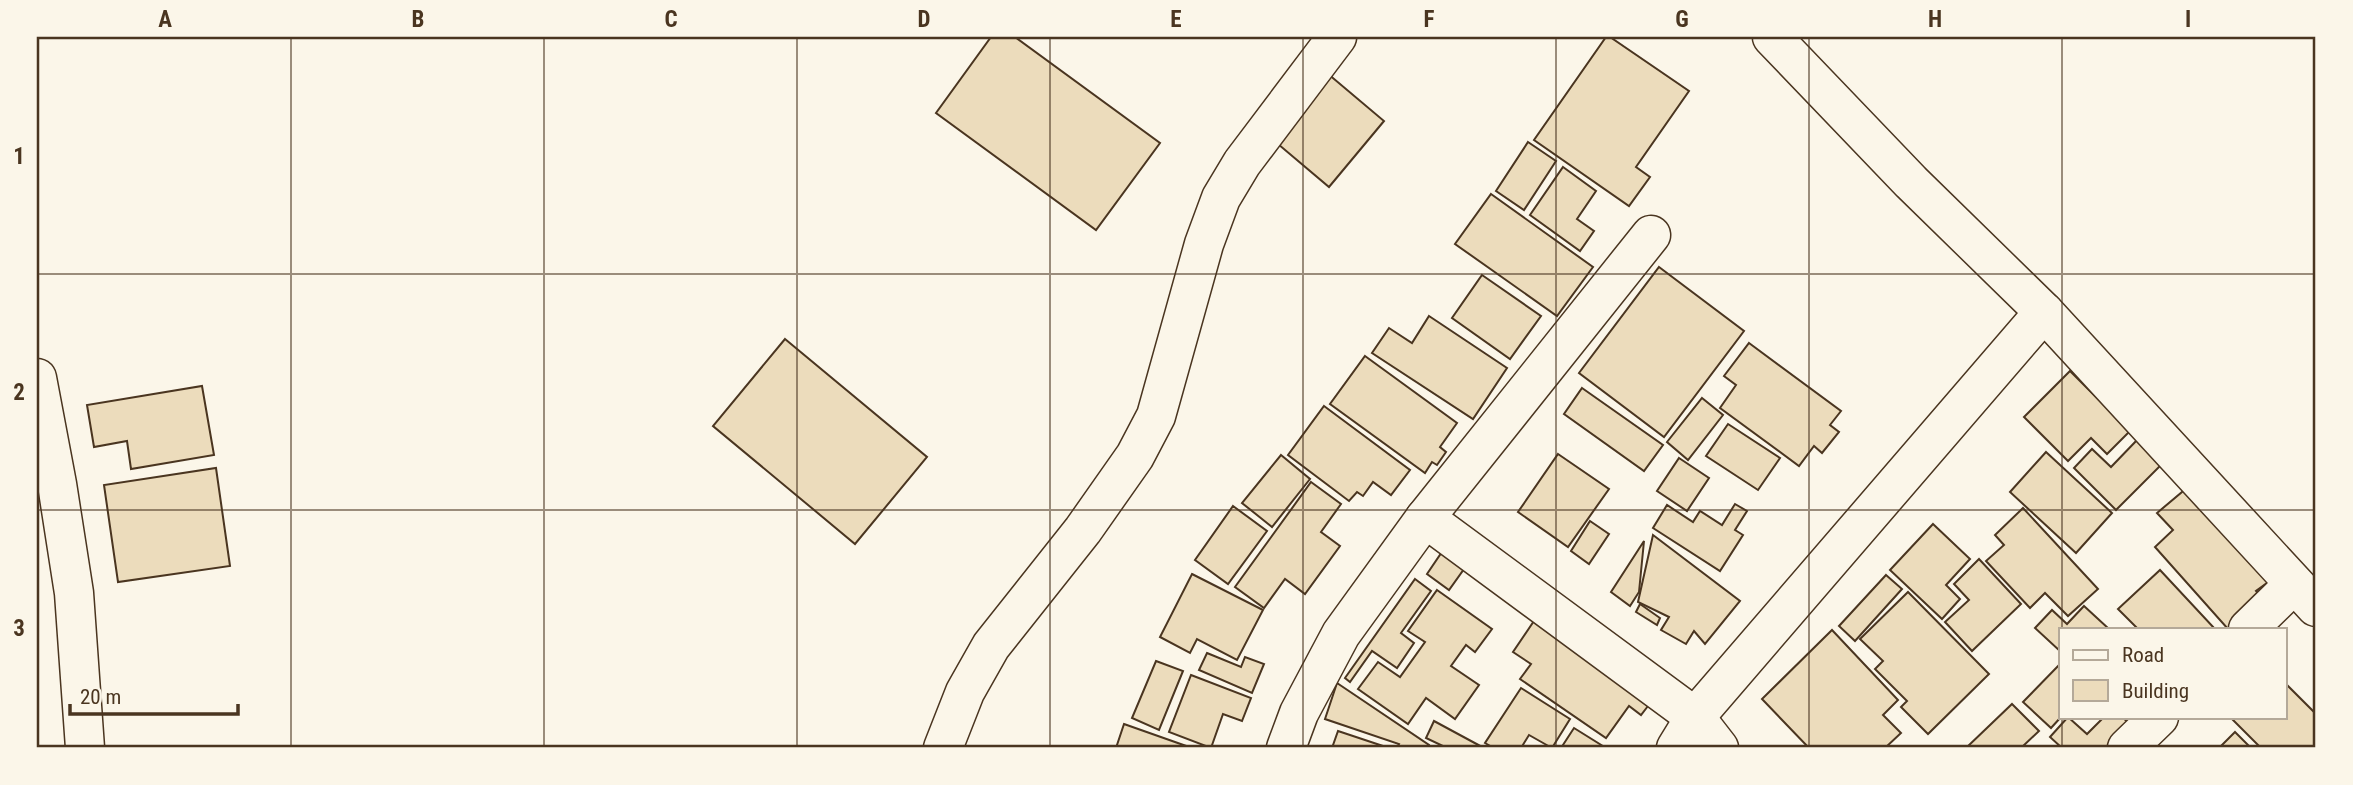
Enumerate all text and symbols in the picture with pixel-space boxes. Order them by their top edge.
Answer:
text: A [158,6,172,33]
text: B [412,6,424,33]
text: C [664,6,678,33]
text: D [918,6,931,33]
text: E [1170,6,1182,33]
text: F [1424,6,1435,33]
text: G [1675,6,1689,33]
text: H [1928,6,1942,33]
text: I [2185,6,2191,33]
text: 1 [13,143,25,170]
text: 2 [13,379,25,406]
text: 3 [13,615,25,642]
legend [2059,628,2286,718]
text: Road [2122,643,2164,667]
scale bar [70,673,238,717]
text: Building [2122,679,2189,703]
text: 20 m [80,685,121,709]

